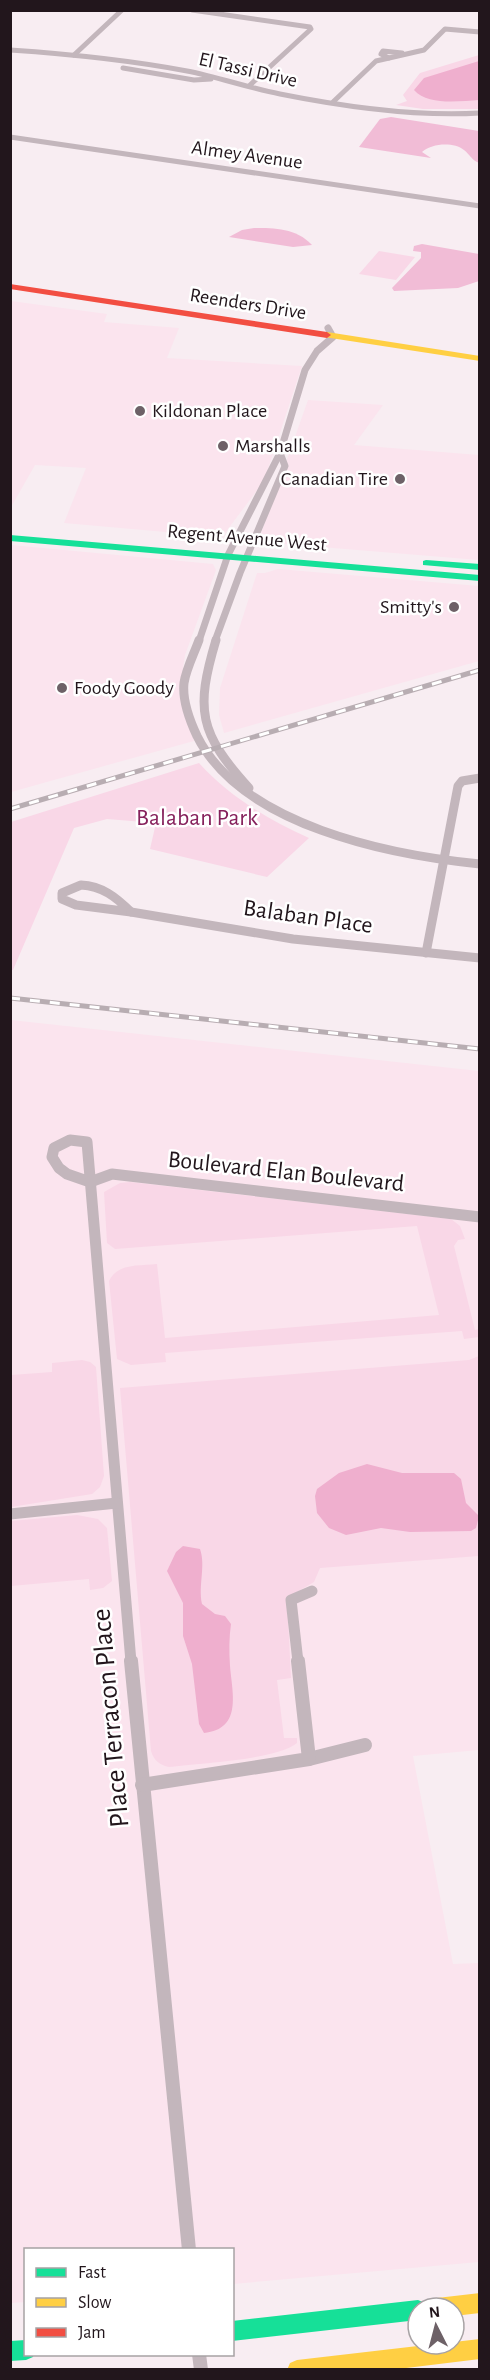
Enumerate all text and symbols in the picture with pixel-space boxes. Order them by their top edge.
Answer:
street label: El Tassi Drive [197,49,299,91]
street label: Almey Avenue [190,137,304,173]
street label: Reenders Drive [188,285,308,323]
place label: Kildonan Place [152,401,267,421]
marker: Kildonan Place [133,404,147,418]
place label: Marshalls [235,436,310,456]
marker: Marshalls [216,439,230,453]
place label: Canadian Tire [281,469,388,489]
marker: Canadian Tire [393,472,407,486]
street label: Regent Avenue West [166,521,328,555]
place label: Smitty's [380,597,442,617]
marker: Smitty's [447,600,461,614]
place label: Foody Goody [74,678,174,698]
marker: Foody Goody [55,681,69,695]
park label: Balaban Park [136,806,258,830]
street label: Balaban Place [242,896,374,938]
street label: Boulevard Elan Boulevard [167,1148,405,1196]
street label: Place Terracon Place [87,1607,135,1829]
legend [24,2248,234,2356]
text: Fast [78,2264,106,2282]
text: Slow [78,2294,111,2312]
north arrow [406,2296,466,2356]
text: N [428,2304,441,2321]
text: Jam [78,2324,106,2342]

